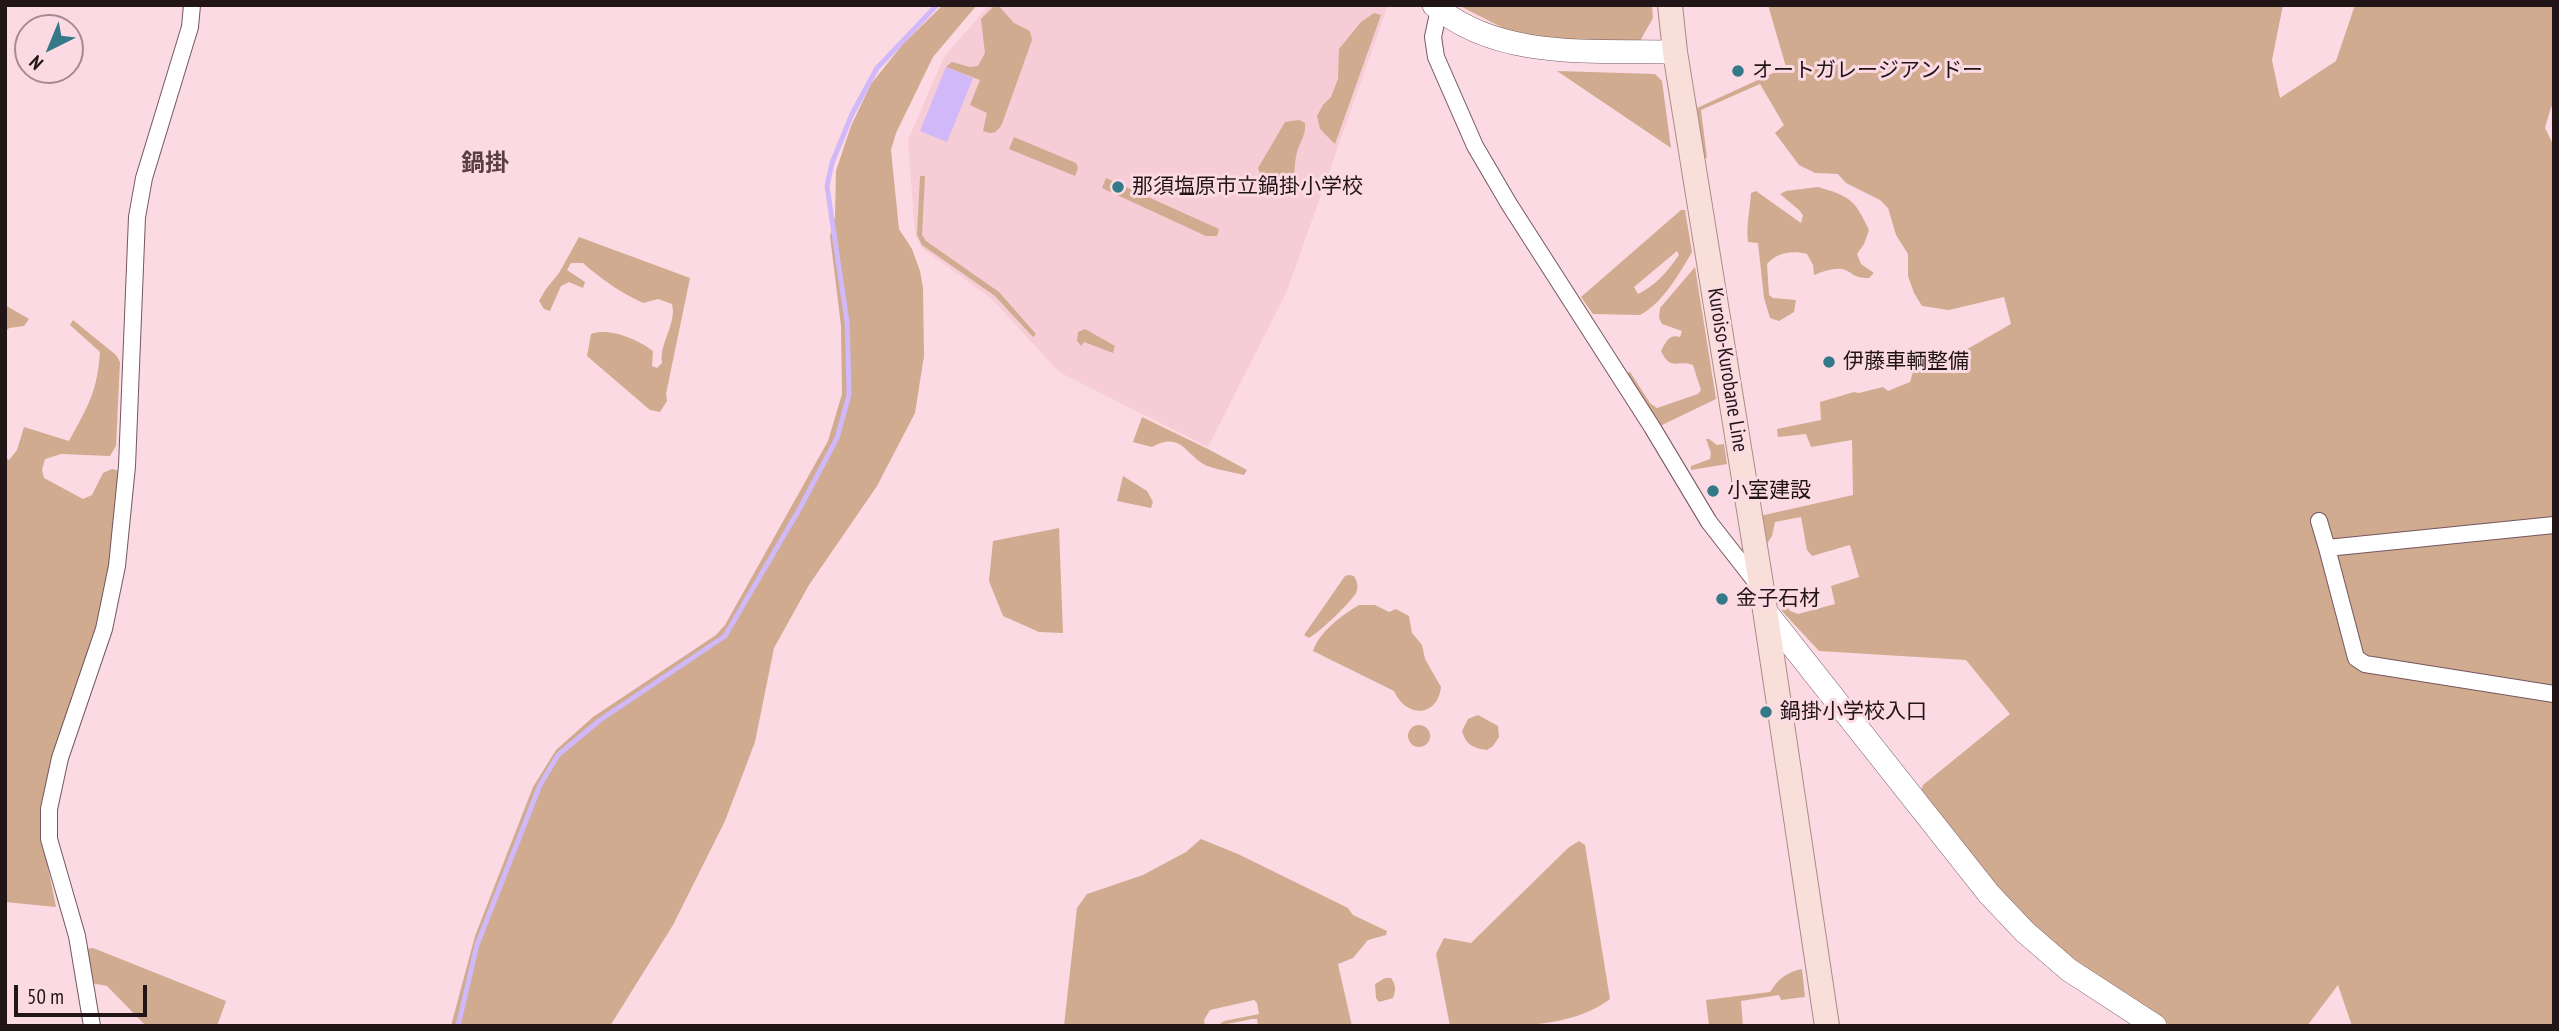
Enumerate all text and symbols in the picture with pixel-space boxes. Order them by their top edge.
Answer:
north arrow [14,14,84,84]
text: N [24,51,48,75]
place label: オートガレージアンドー [1752,58,1983,84]
marker: オートガレージアンドー [1730,63,1746,79]
district label: 鍋掛 [461,150,509,178]
place label: 那須塩原市立鍋掛小学校 [1132,174,1363,200]
marker: 那須塩原市立鍋掛小学校 [1110,179,1126,195]
street label: Kuroiso-Kurobane Line [1702,286,1752,454]
place label: 伊藤車輌整備 [1843,349,1969,375]
marker: 伊藤車輌整備 [1821,354,1837,370]
place label: 小室建設 [1727,478,1811,504]
marker: 小室建設 [1705,483,1721,499]
place label: 金子石材 [1736,586,1820,612]
marker: 金子石材 [1714,591,1730,607]
place label: 鍋掛小学校入口 [1780,699,1927,725]
marker: 鍋掛小学校入口 [1758,704,1774,720]
scale bar [18,972,150,1016]
text: 50 m [27,983,64,1010]

